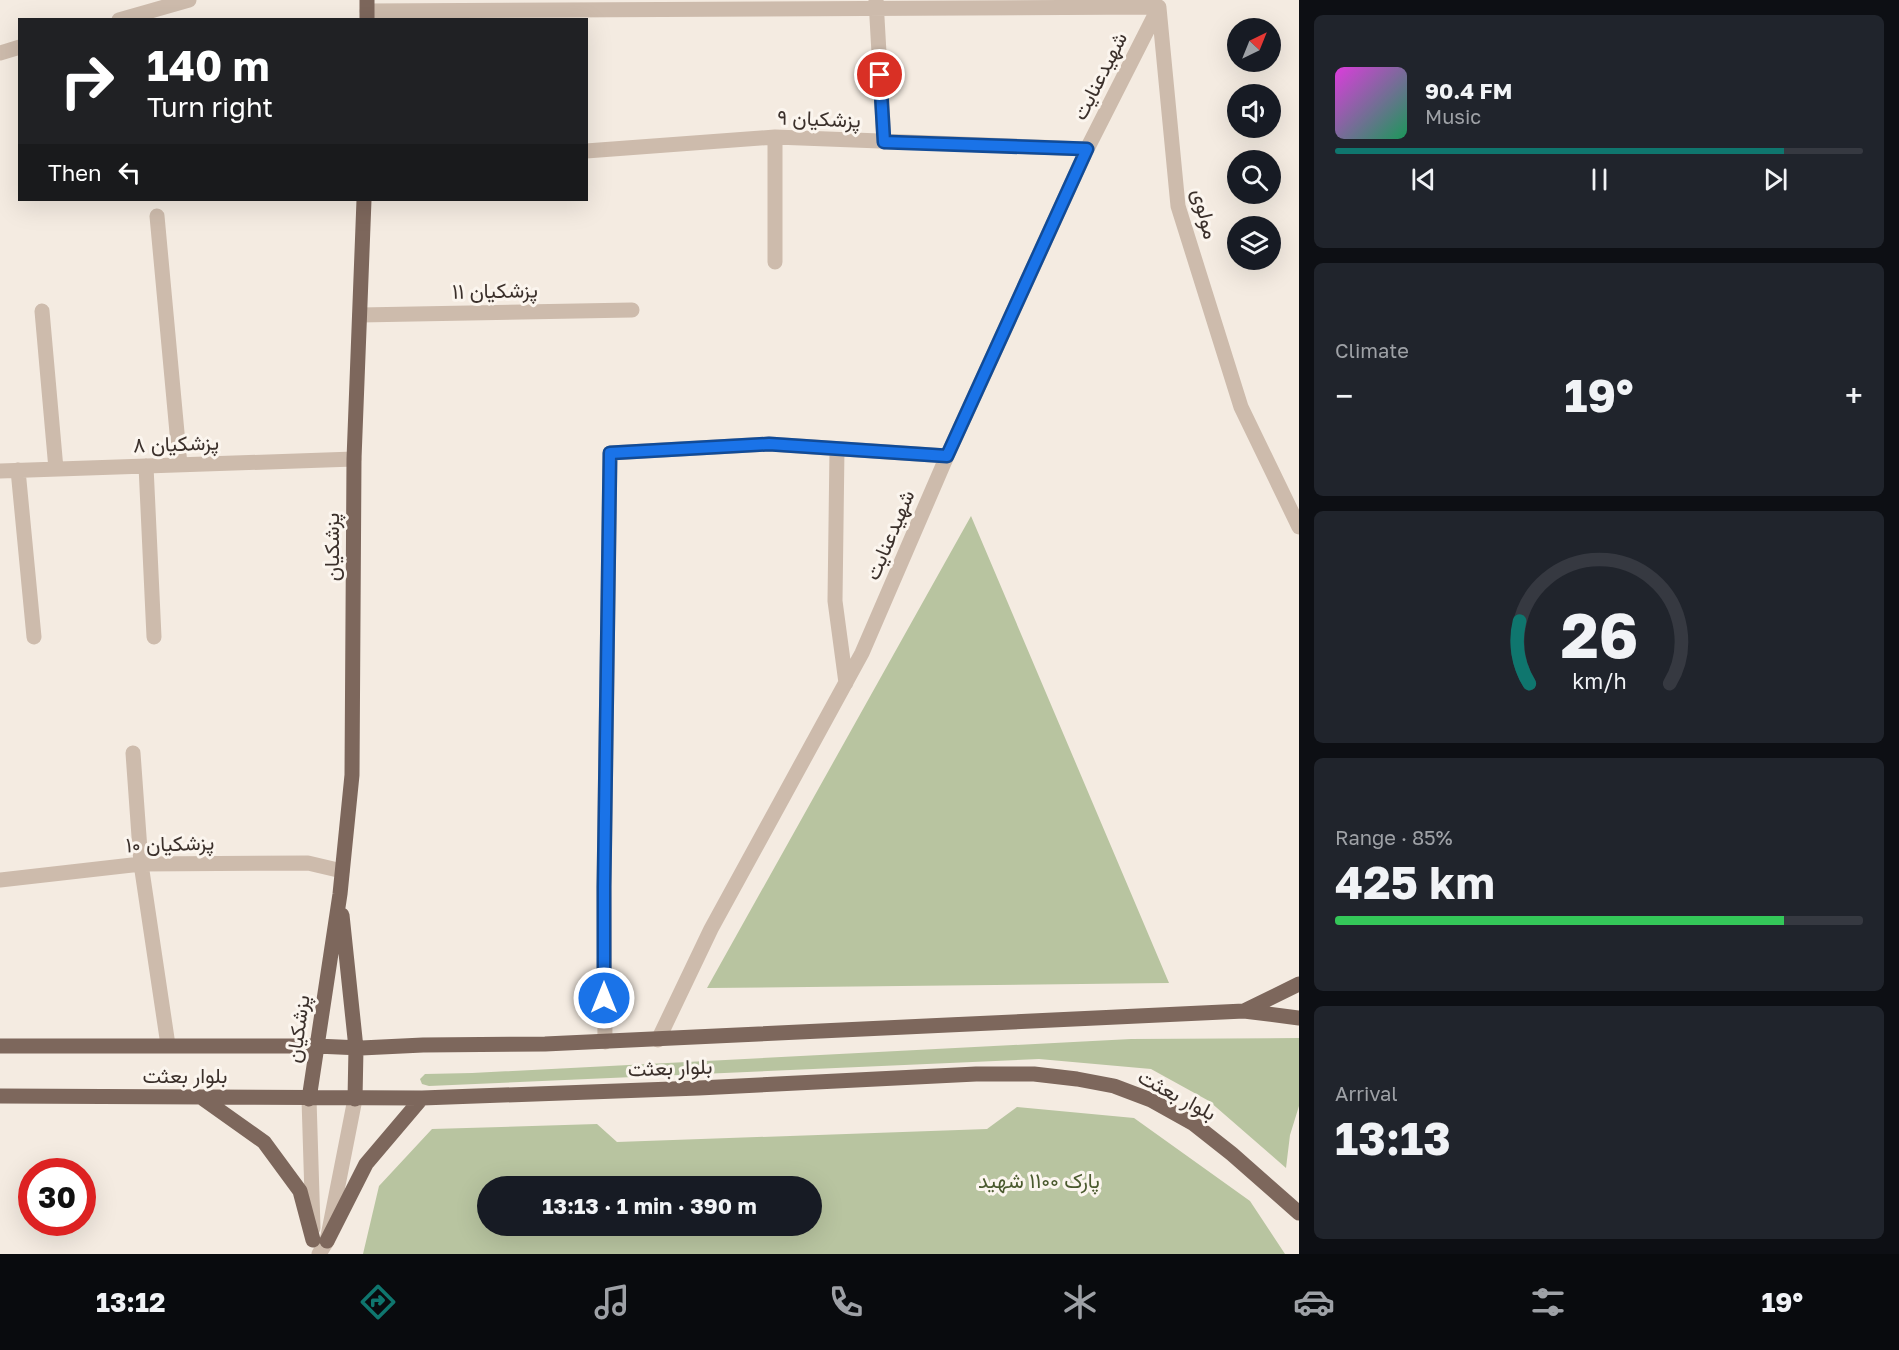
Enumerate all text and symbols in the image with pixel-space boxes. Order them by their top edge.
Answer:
north arrow [1227,18,1281,72]
map controls [1227,18,1281,270]
street label: شهیدعنایت [1066,27,1133,124]
text: 140 m [147,40,269,90]
icon: right [48,42,126,120]
pin [854,49,905,100]
icon: arrive [863,58,896,91]
text: 90.4 FM [1425,77,1512,104]
button: sound [1227,84,1281,138]
text: Turn right [147,91,273,123]
street label: پزشکیان ۹ [777,104,861,134]
text: Music [1425,104,1481,128]
button: search [1227,150,1281,204]
icon: left [113,156,146,189]
text: Then [48,159,101,186]
icon: previous [1407,163,1440,196]
icon: pause [1583,163,1616,196]
icon: next [1759,163,1792,196]
street label: مولوی [1186,186,1225,242]
button: layers [1227,216,1281,270]
street label: پزشکیان ۱۱ [452,276,538,306]
text: Climate [1335,338,1409,362]
text: 19° [1564,368,1634,422]
text: − [1335,376,1353,415]
text: + [1845,376,1863,415]
street label: پزشکیان ۸ [133,429,219,459]
street label: شهیدعنایت [858,486,921,584]
street label: پزشکیان [318,513,346,581]
text: 26 [1560,597,1638,672]
text: km/h [1572,668,1626,694]
text: Range · 85% [1335,825,1453,849]
street label: پزشکیان ۱۰ [125,828,215,860]
text: 425 km [1335,855,1495,909]
position arrow [572,966,636,1030]
street label: پزشکیان [279,993,317,1065]
street label: بلوار بعثت [627,1053,713,1082]
street label: بلوار بعثت [143,1062,227,1089]
street label: بلوار بعثت [1133,1063,1221,1126]
text: Arrival [1335,1081,1398,1105]
text: 13:13 [1335,1111,1451,1165]
speed limit sign: 30 [18,1158,96,1236]
park label: پارک ۱۱۰۰ شهید [978,1167,1100,1195]
text: 13:13 · 1 min · 390 m [542,1192,757,1219]
icon: directions [357,1281,399,1323]
icon: music [591,1281,633,1323]
icon: phone [825,1281,867,1323]
icon: climate [1059,1281,1101,1323]
icon: car [1293,1281,1335,1323]
icon: filters [1527,1281,1569,1323]
text: 13:12 [96,1286,165,1318]
text: 19° [1761,1286,1803,1318]

